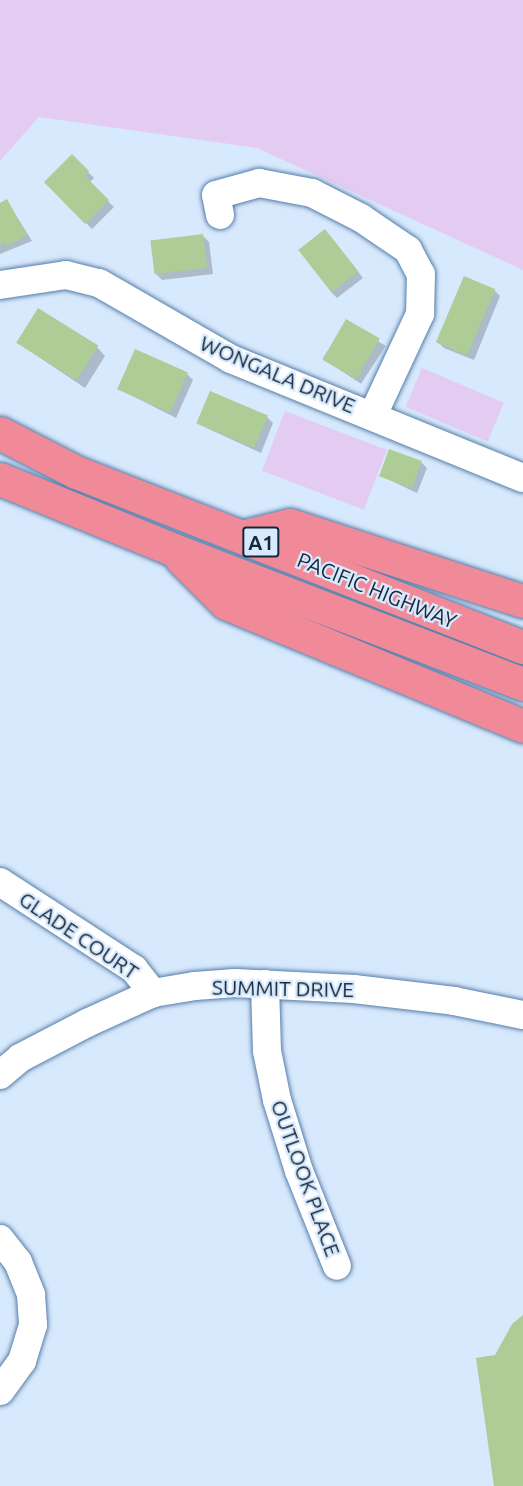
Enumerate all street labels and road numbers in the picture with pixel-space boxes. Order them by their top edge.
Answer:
street label: WONGALA DRIVE [196,330,360,418]
road number: A1 [242,525,280,559]
street label: PACIFIC HIGHWAY [294,547,460,633]
street label: GLADE COURT [15,886,143,984]
street label: SUMMIT DRIVE [212,974,354,1002]
street label: OUTLOOK PLACE [266,1096,346,1260]

